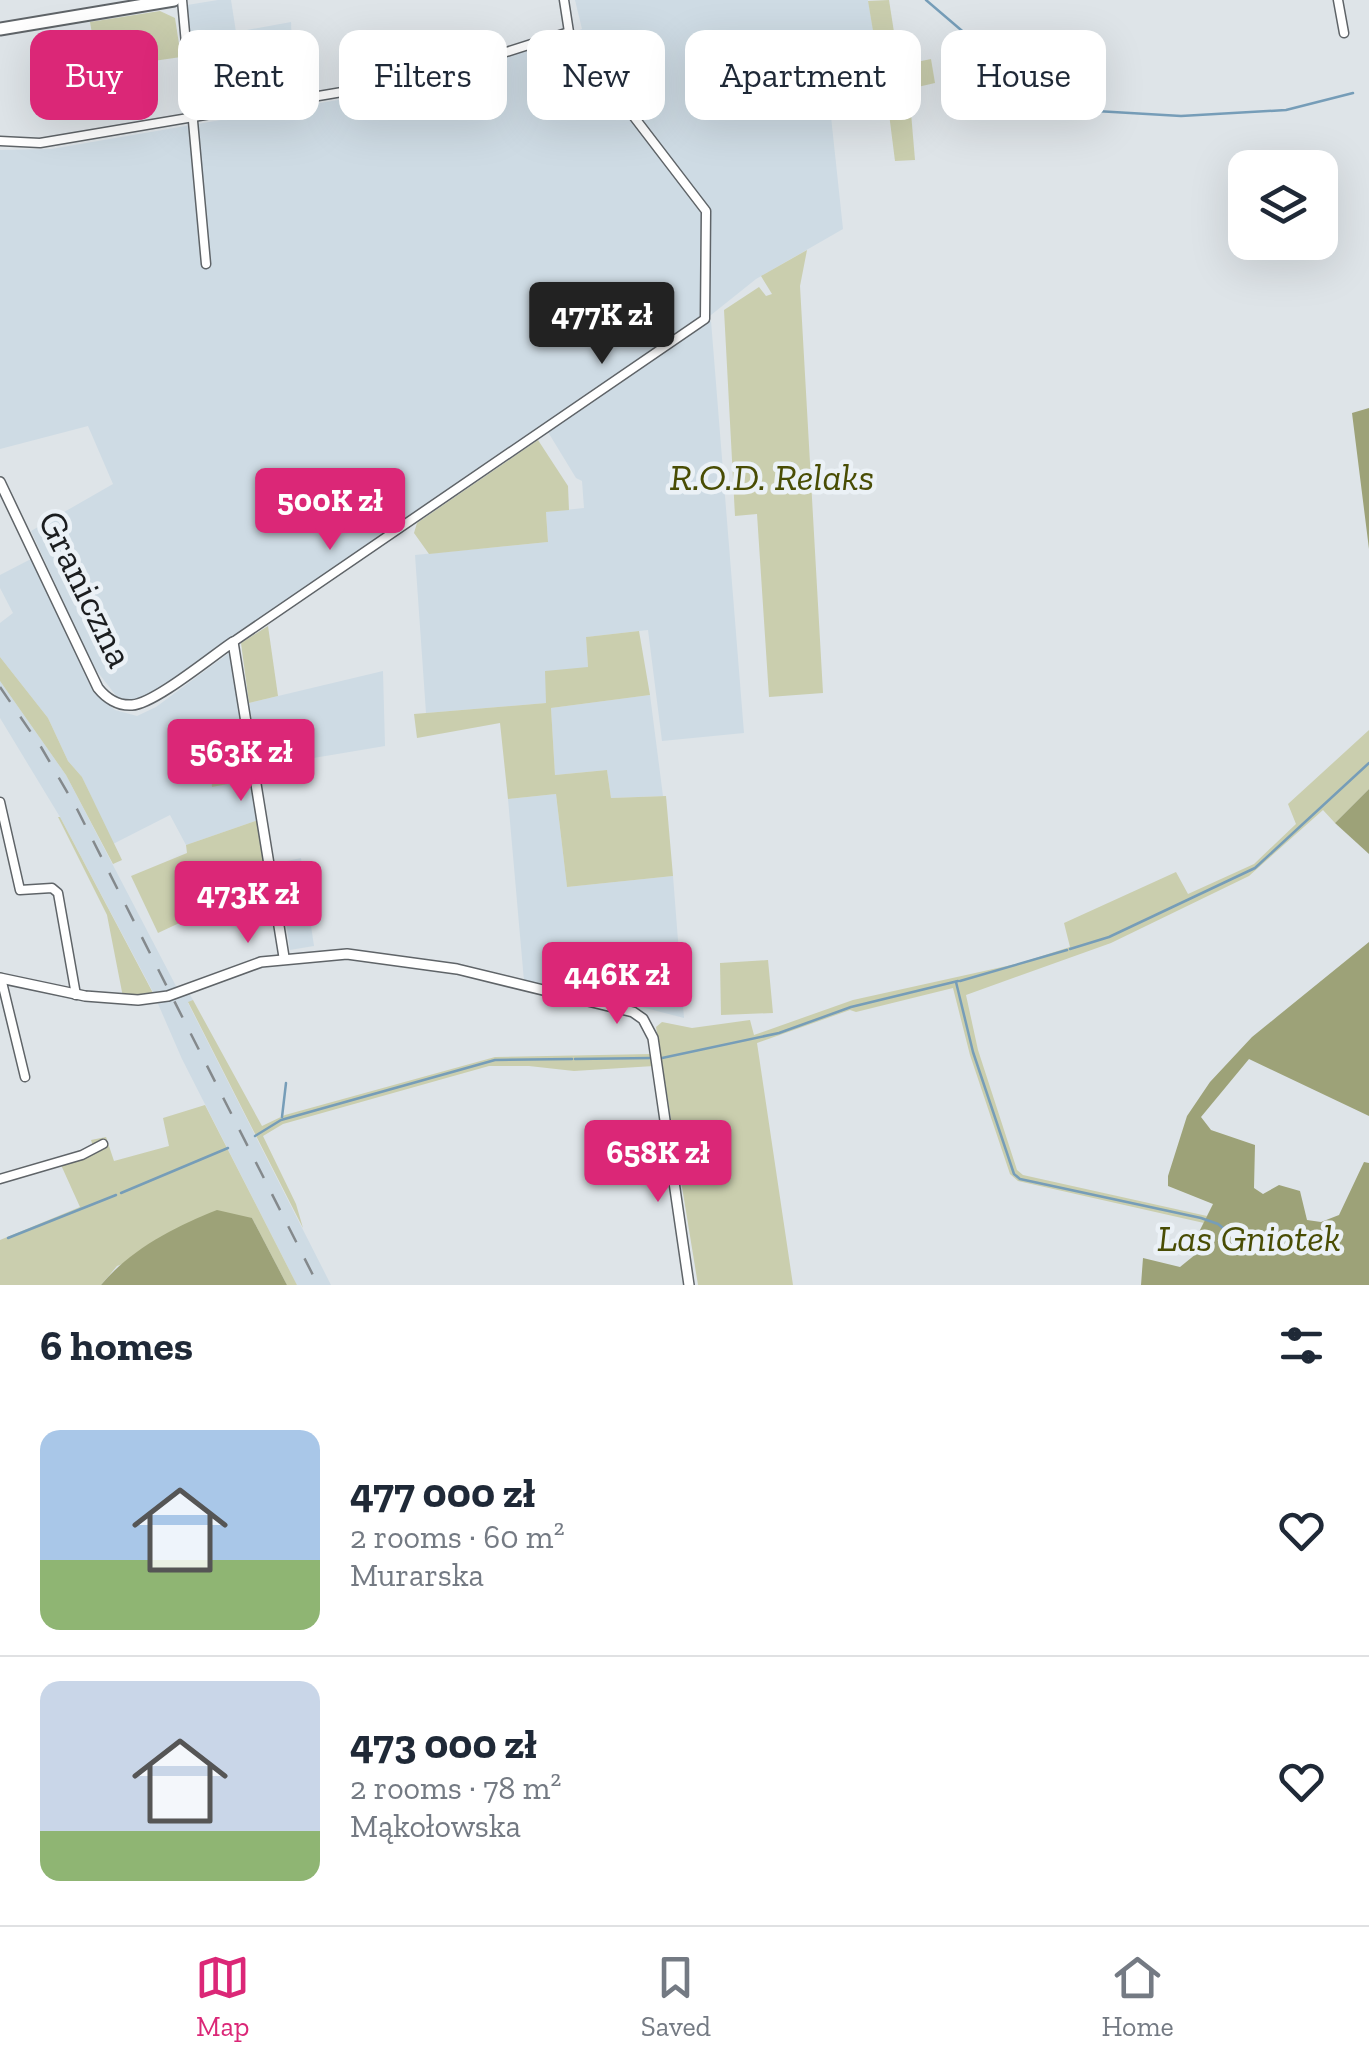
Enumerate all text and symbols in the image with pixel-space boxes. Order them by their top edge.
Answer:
chip: Buy [30,30,158,120]
chip: Rent [178,30,319,120]
chip: Filters [339,30,507,120]
chip: New [527,30,665,120]
chip: Apartment [685,30,921,120]
chip: House [941,30,1106,120]
map controls [1228,150,1338,260]
button: layers [1228,150,1338,260]
pin: 477K zł [510,282,694,367]
text: 477K zł [551,295,653,333]
park label: R.O.D. Relaks [670,454,874,500]
pin: 500K zł [238,468,422,553]
text: 500K zł [277,481,383,519]
street label: Graniczna [28,503,144,675]
pin: 563K zł [149,719,333,804]
text: 563K zł [189,732,293,770]
pin: 473K zł [156,861,340,946]
text: 473K zł [197,874,299,912]
pin: 446K zł [525,942,709,1027]
text: 446K zł [564,955,670,993]
pin: 658K zł [566,1120,750,1205]
text: 658K zł [606,1133,710,1171]
park label: Las Gniotek [1157,1215,1341,1261]
icon: filters [1274,1318,1329,1373]
text: 6 homes [40,1320,193,1371]
text: 477 000 zł [350,1467,535,1518]
icon: home [120,1470,240,1590]
icon: heart [1274,1503,1329,1558]
text: 2 rooms · 60 m² [350,1518,565,1556]
text: Murarska [350,1556,484,1594]
text: 473 000 zł [350,1718,537,1769]
icon: home [120,1721,240,1841]
icon: heart [1274,1754,1329,1809]
text: 2 rooms · 78 m² [350,1769,561,1807]
text: Mąkołowska [350,1807,521,1845]
tab: Map [195,1950,250,2043]
tab: Saved [641,1950,711,2043]
tab: Home [1102,1950,1174,2043]

